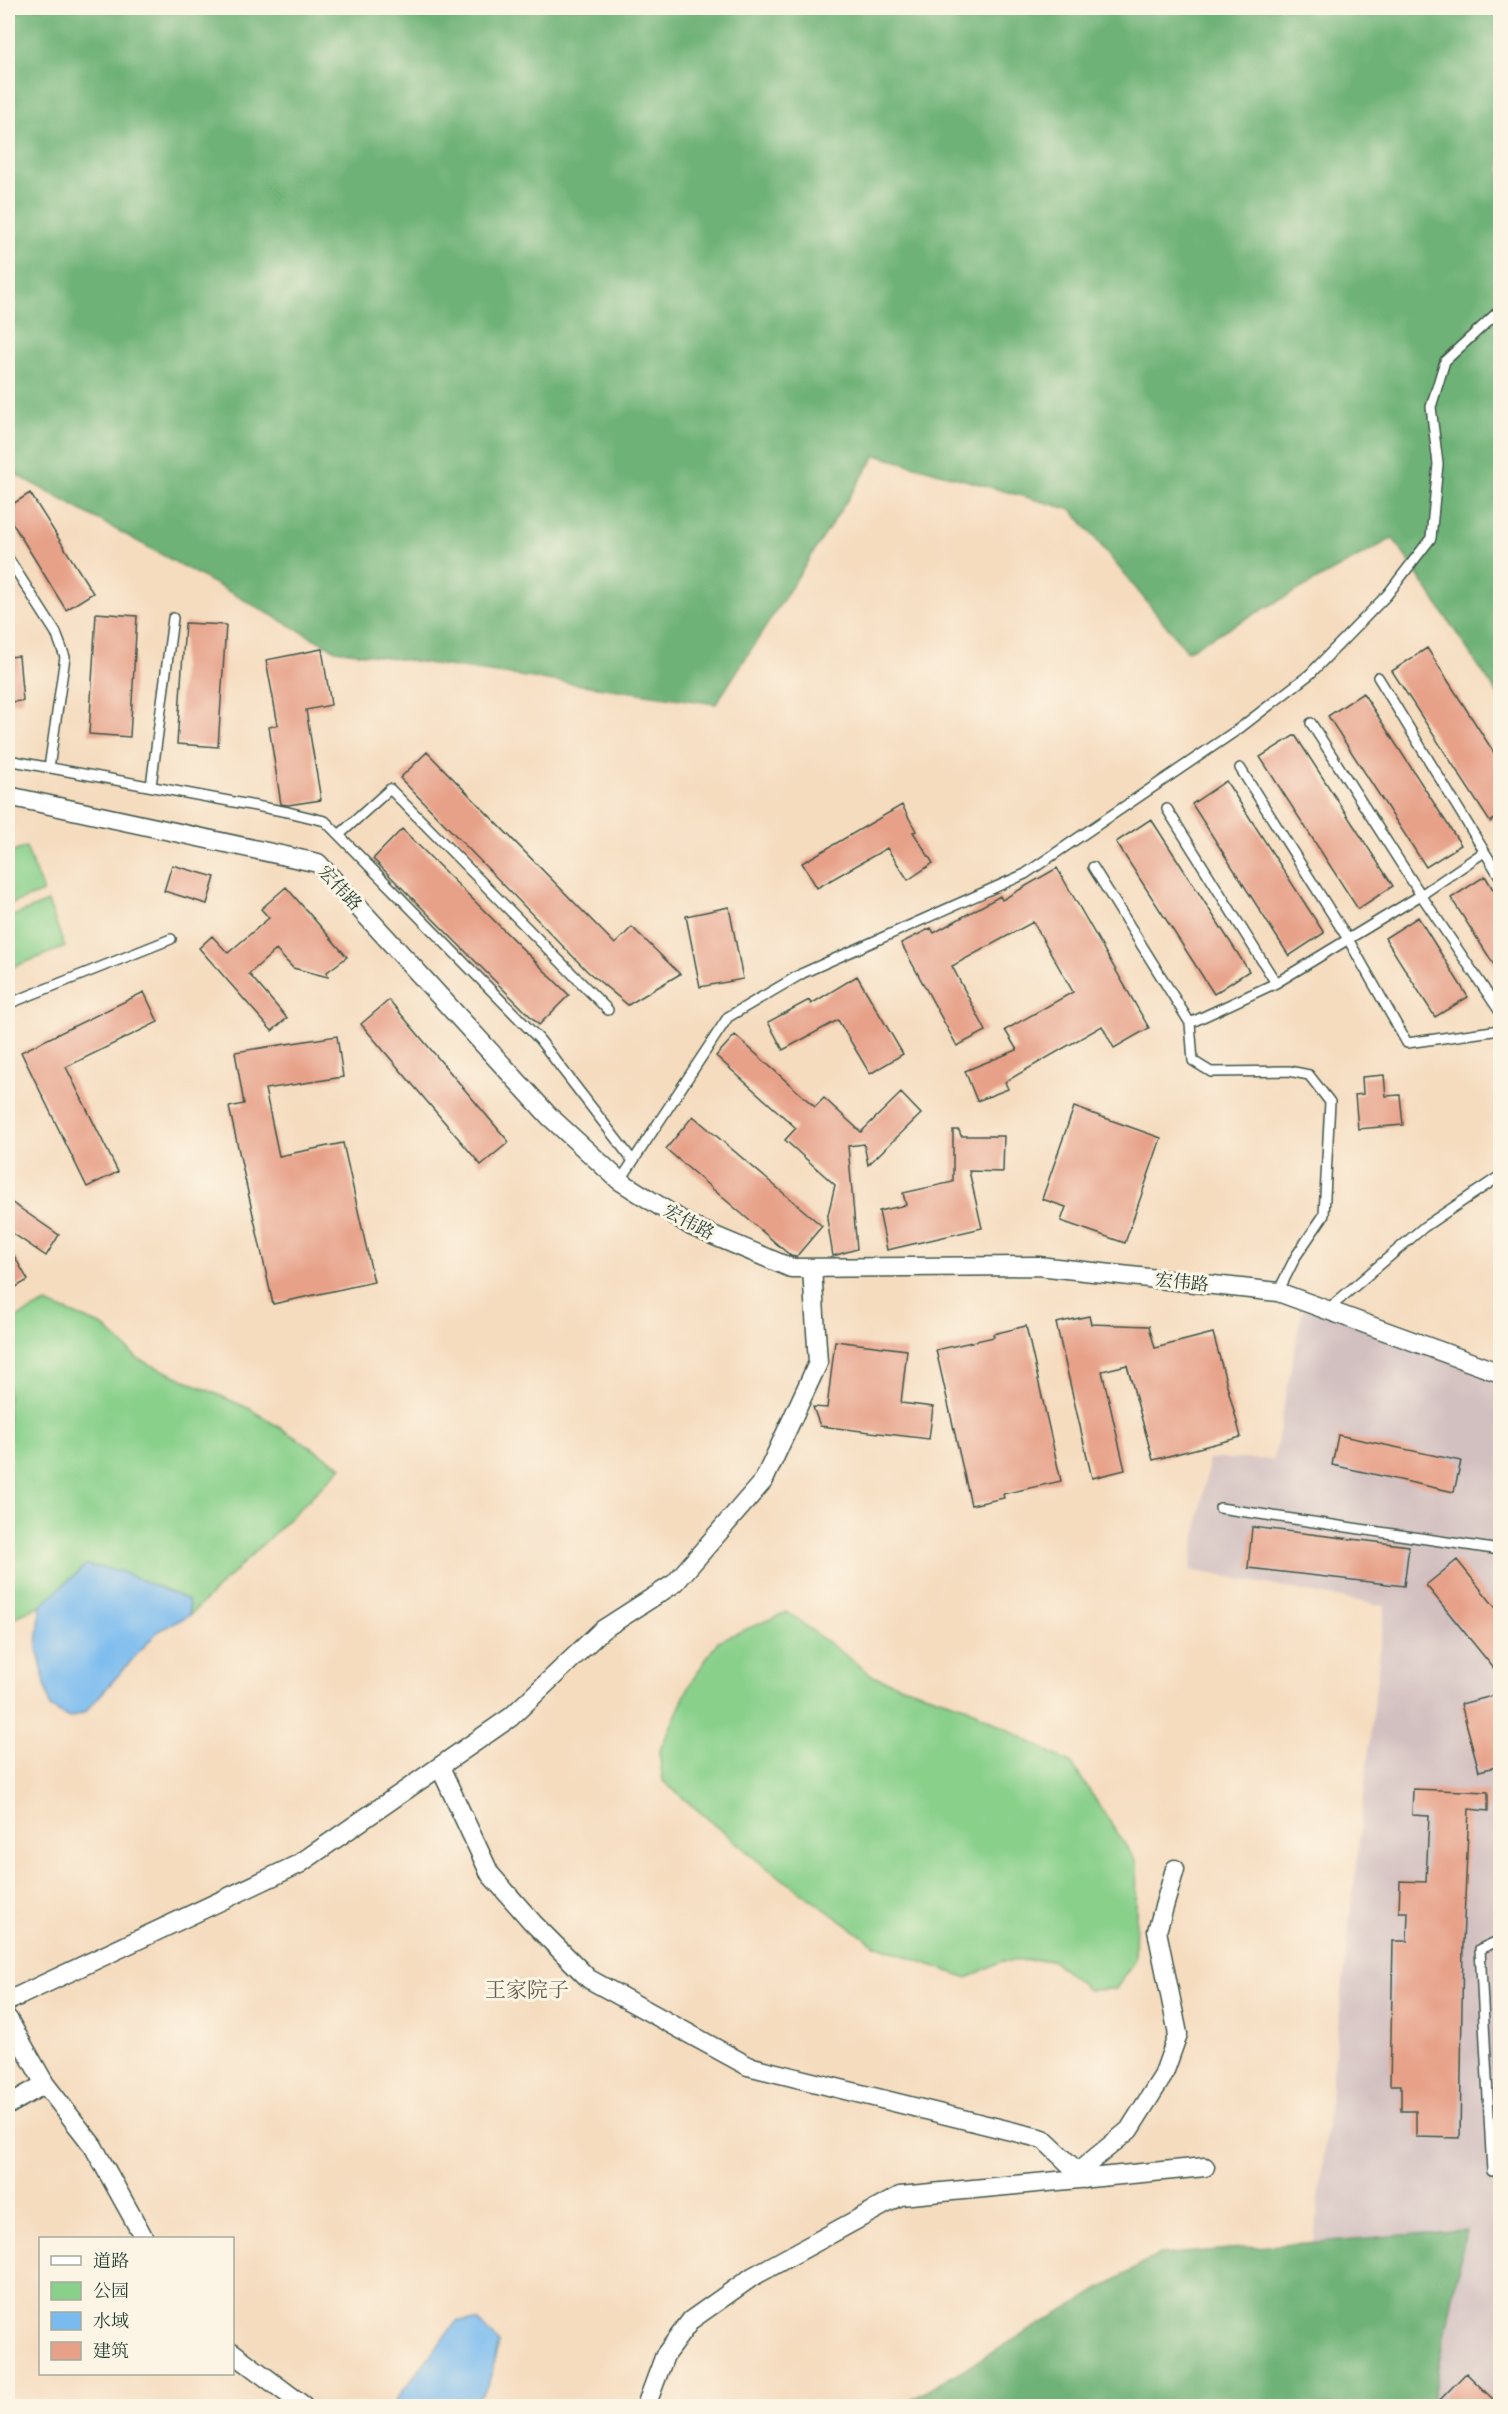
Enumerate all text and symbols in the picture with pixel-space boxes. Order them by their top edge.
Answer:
street label: 宏伟路 [314,861,366,915]
street label: 宏伟路 [660,1200,718,1244]
street label: 宏伟路 [1154,1269,1210,1295]
district label: 王家院子 [485,1979,569,2002]
legend [39,2237,234,2375]
text: 道路 [93,2251,129,2271]
text: 公园 [93,2282,129,2301]
text: 水域 [93,2311,129,2331]
text: 建筑 [93,2341,129,2361]

